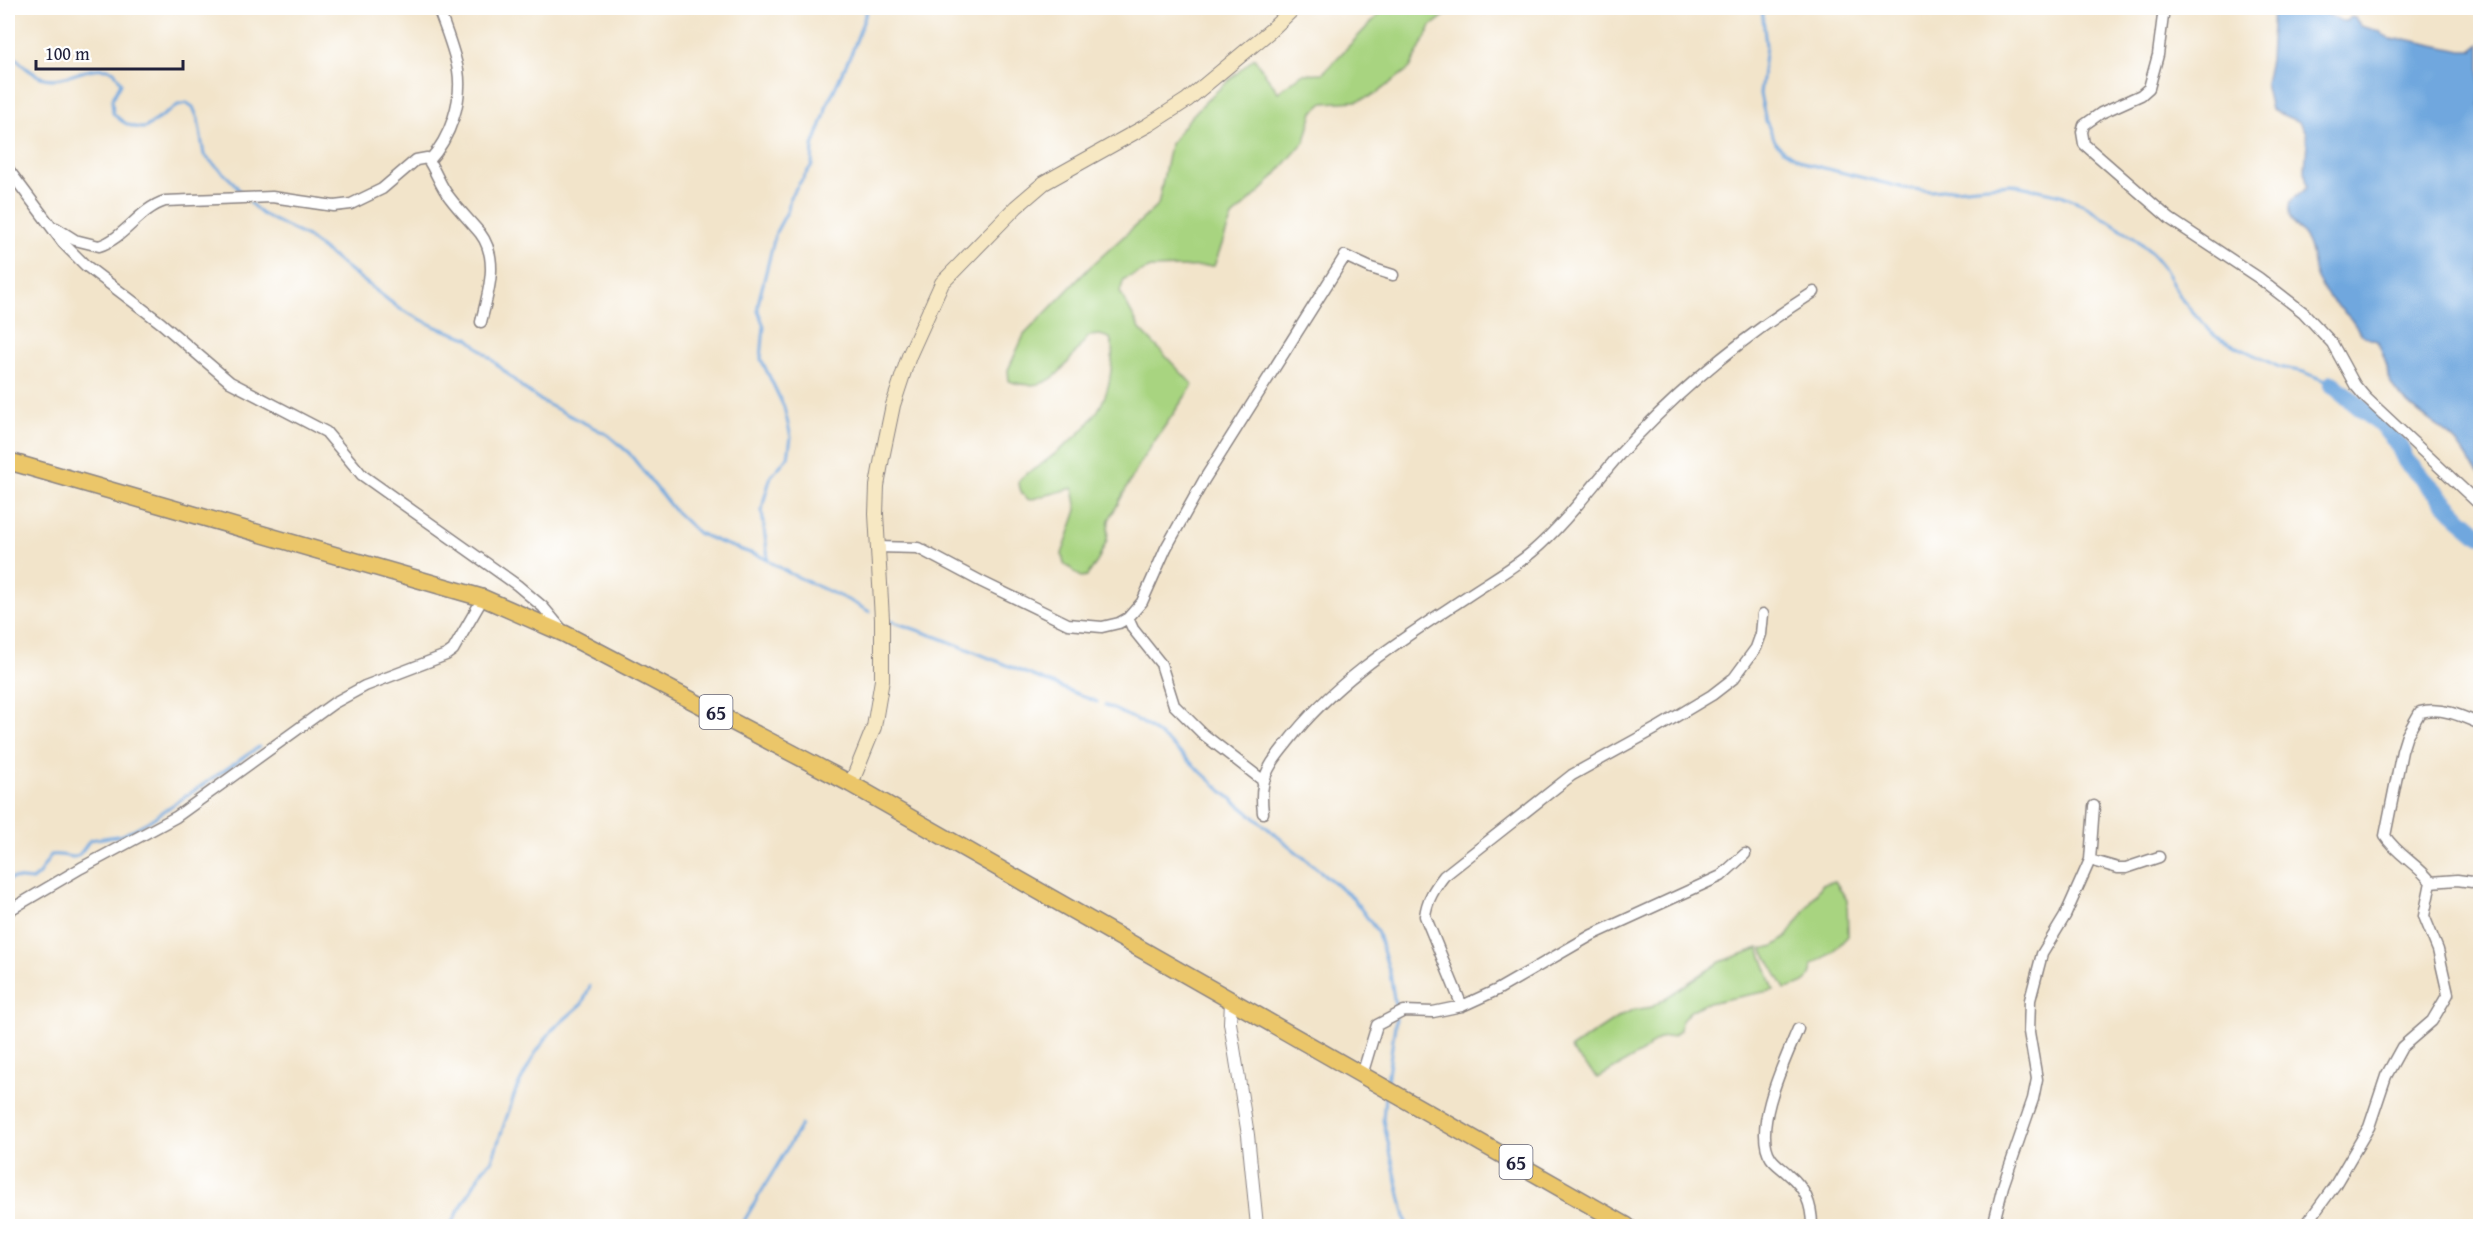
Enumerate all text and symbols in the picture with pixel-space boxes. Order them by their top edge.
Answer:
scale bar [36,33,183,71]
text: 100 m [45,40,90,67]
road number: 65 [700,695,732,729]
road number: 65 [1500,1145,1532,1179]

